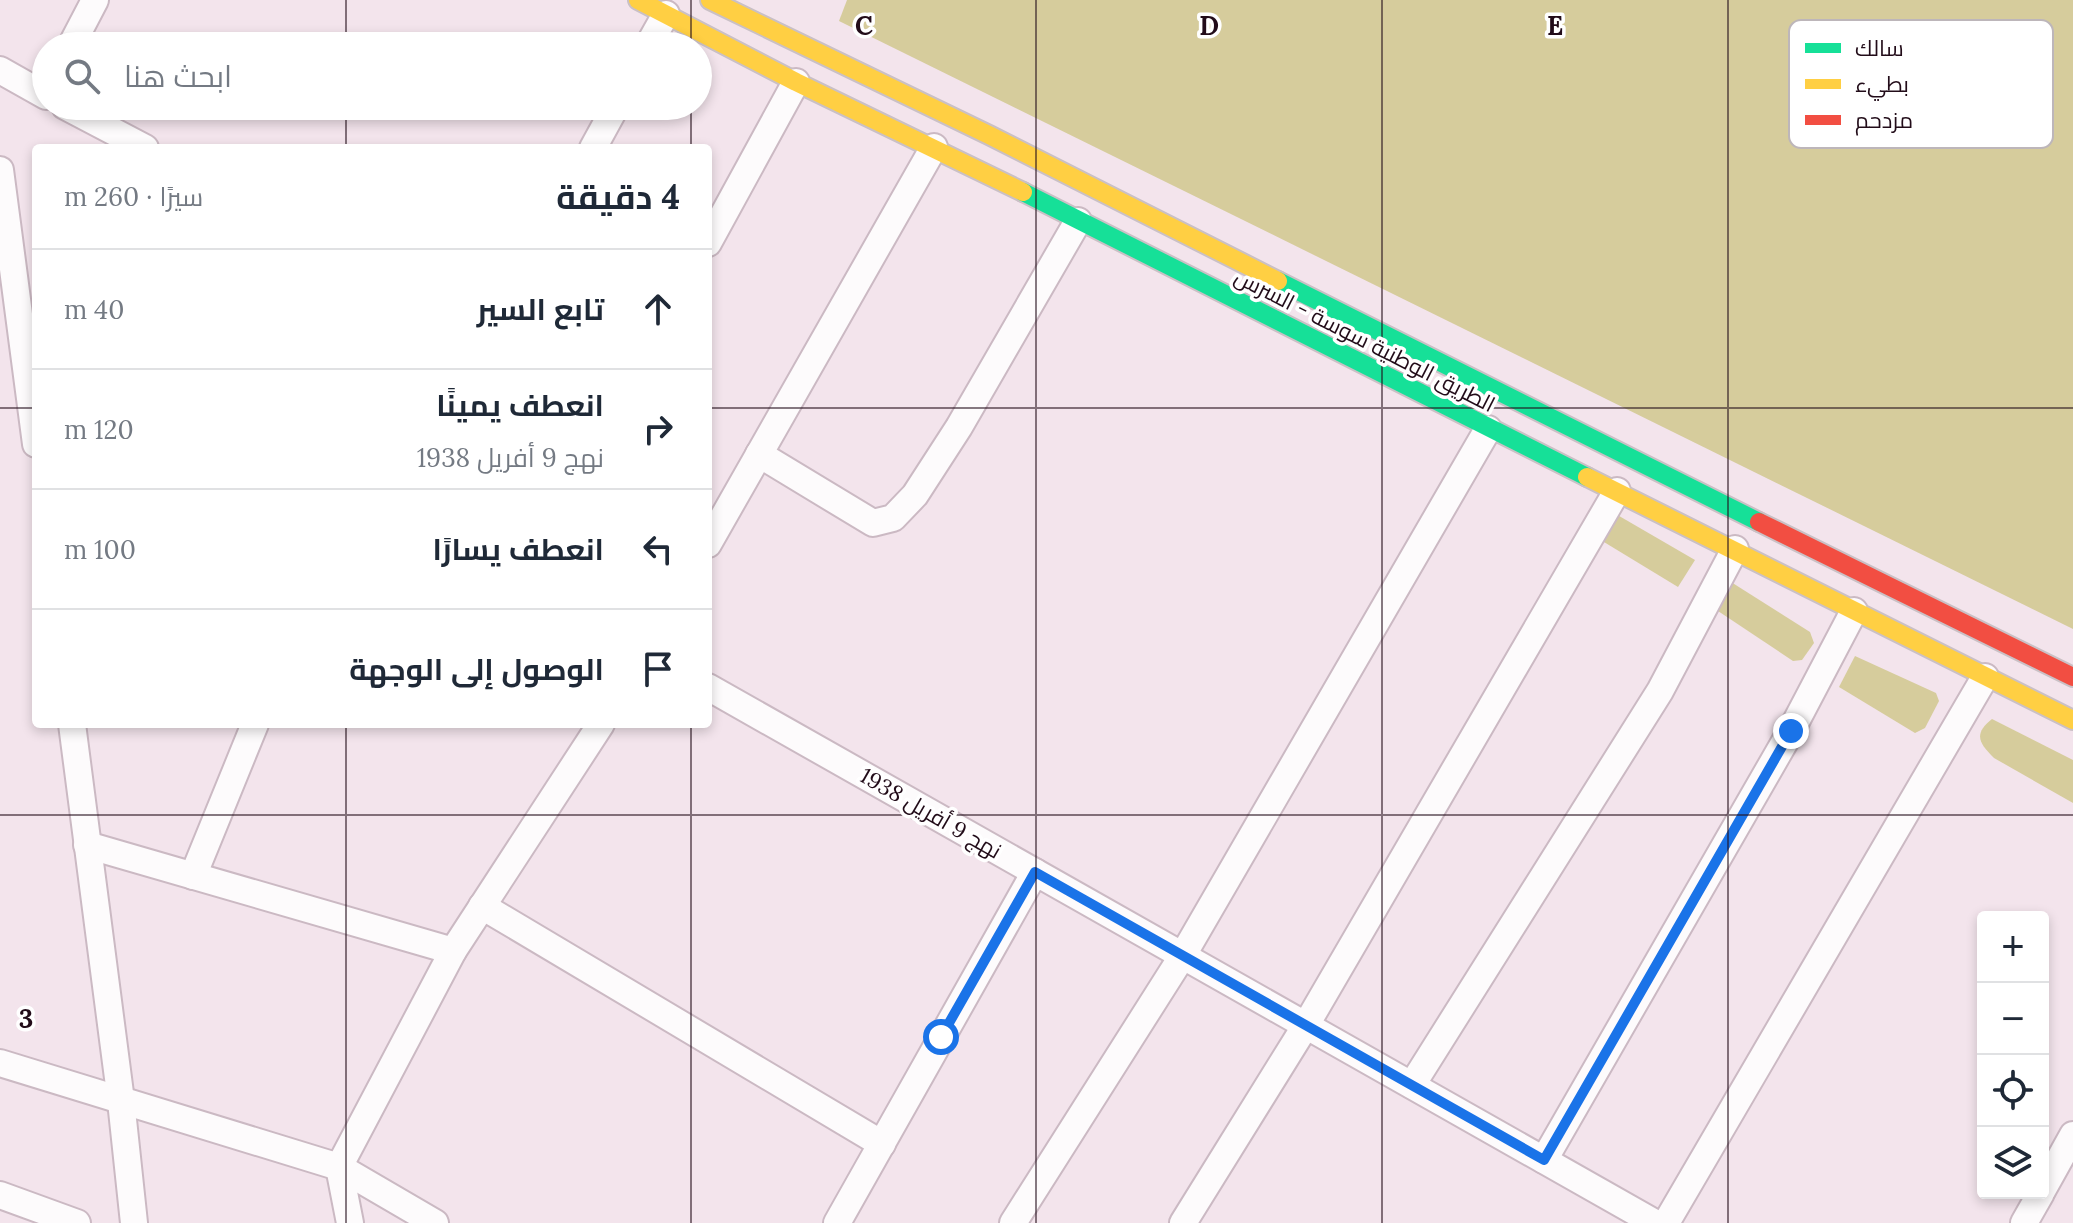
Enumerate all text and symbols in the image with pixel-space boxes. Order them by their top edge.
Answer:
text: C [855,9,873,42]
text: D [1199,9,1219,42]
text: E [1547,9,1563,42]
legend [1789,20,2053,148]
search box [32,32,712,120]
text: سالك [1855,34,1904,62]
icon: search [60,54,104,98]
text: ابحث هنا [124,57,232,95]
text: بطيء [1855,70,1909,101]
text: مزدحم [1855,106,1913,136]
text: 4 دقيقة [556,175,680,218]
text: سيرًا · 260 m [64,180,203,213]
street label: الطريق الوطنية سوسة - السرس [1230,262,1500,418]
icon: ahead [636,287,680,331]
text: تابع السير [477,290,604,328]
text: 40 m [64,293,124,326]
text: انعطف يمينًا [436,386,604,424]
icon: right [636,407,680,451]
text: 120 m [64,413,134,446]
text: نهج 9 أفريل 1938 [417,441,604,474]
icon: left [636,527,680,571]
text: انعطف يسارًا [432,530,604,568]
text: 100 m [64,533,136,566]
icon: arrive [636,647,680,691]
text: الوصول إلى الوجهة [349,650,604,688]
route end [1773,713,1809,749]
street label: نهج 9 أفريل 1938 [855,761,1007,866]
map controls [1977,911,2049,1199]
button: + [1977,911,2049,983]
button: − [1977,983,2049,1055]
text: 3 [19,1002,33,1035]
route start [923,1019,959,1055]
button: locate [1977,1055,2049,1127]
button: layers [1977,1127,2049,1199]

